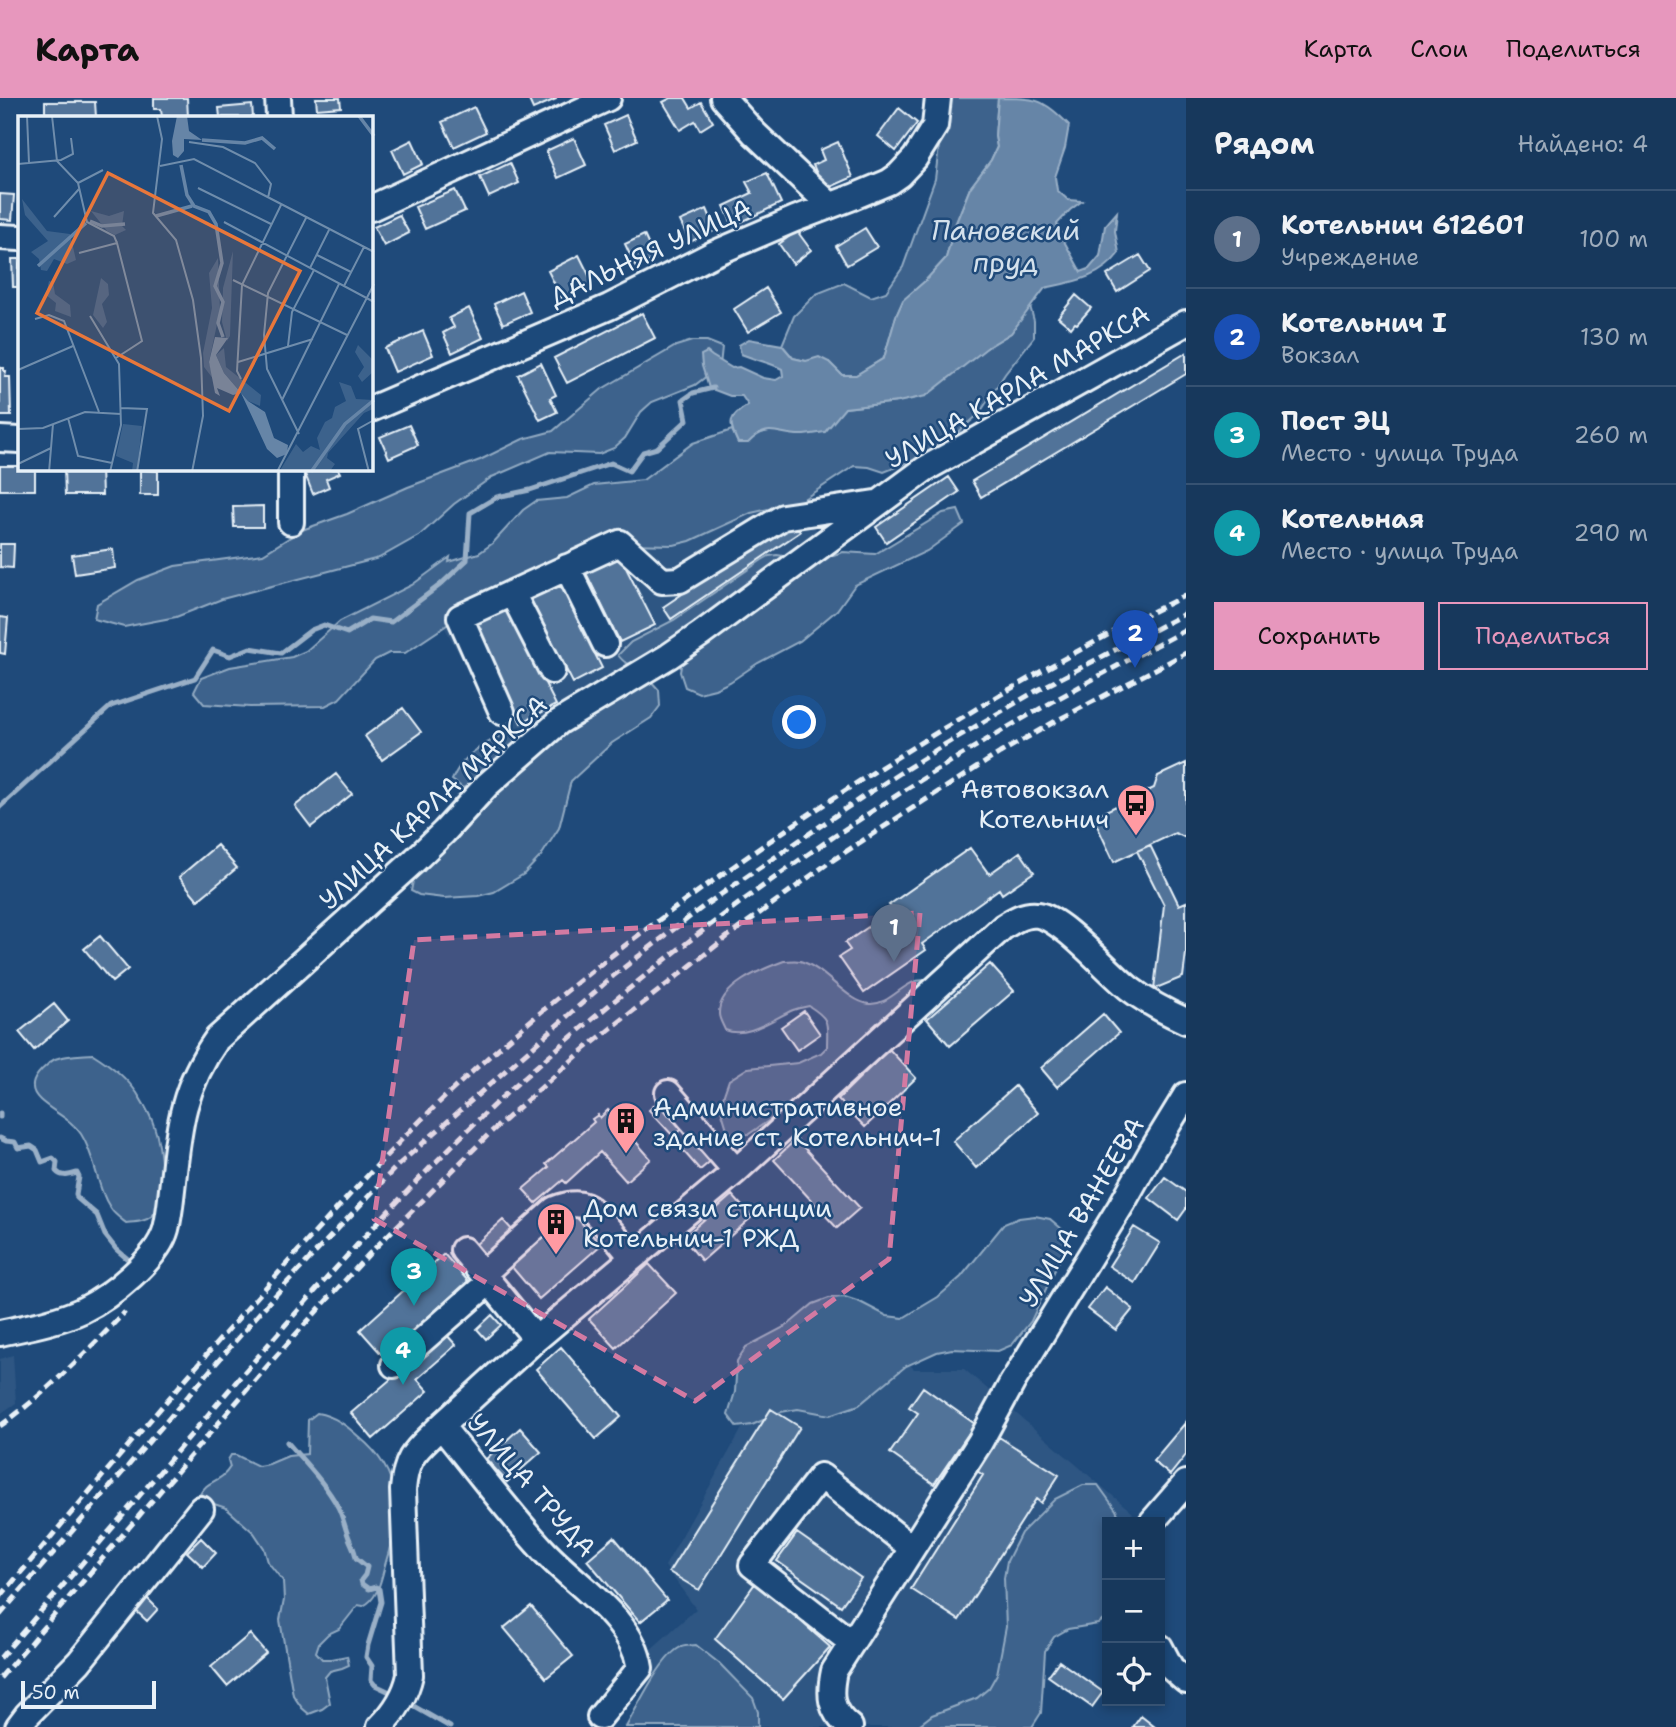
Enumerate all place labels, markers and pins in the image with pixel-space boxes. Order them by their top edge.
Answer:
pin: 2 [1112,610,1158,668]
place label: Автовокзал Котельнич [961,771,1110,836]
bus stop icon: Автовокзал Котельнич [1115,782,1157,837]
pin: 1 [871,904,917,962]
place label: Административное здание ст. Котельнич-1 [653,1089,942,1154]
building icon: Административное здание ст. Котельнич-1 [605,1100,647,1155]
place label: Дом связи станции Котельнич-1 РЖД [583,1190,832,1255]
building icon: Дом связи станции Котельнич-1 РЖД [535,1201,577,1256]
pin: 3 [391,1248,437,1306]
pin: 4 [380,1327,426,1385]

